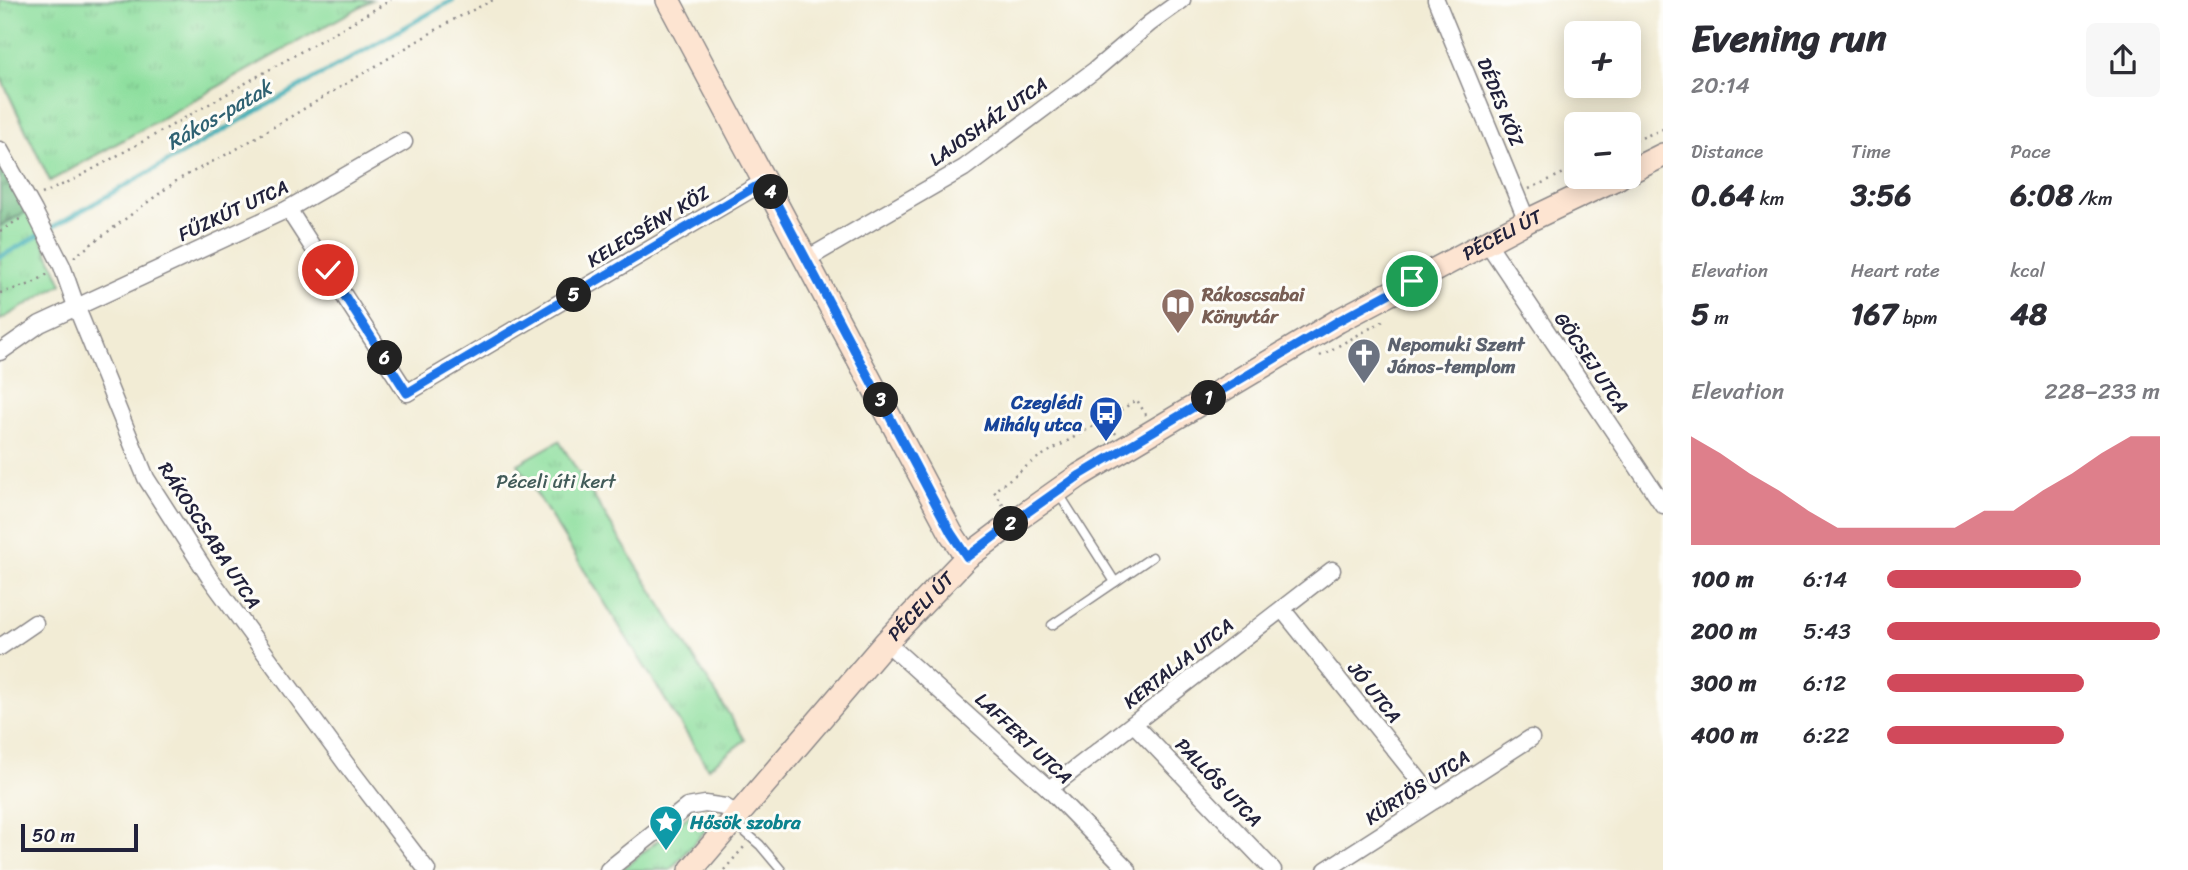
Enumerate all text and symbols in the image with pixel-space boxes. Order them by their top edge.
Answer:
text: Evening run [1691,5,1887,72]
map controls [1564,21,1641,189]
button: + [1564,21,1641,98]
button: share [2086,23,2160,97]
street label: DÉDES KÖZ [1468,53,1533,152]
text: 20:14 [1691,65,1750,106]
water label: Rákos-patak [159,68,282,161]
street label: LAJOSHÁZ UTCA [922,68,1055,175]
button: − [1564,112,1641,189]
text: Distance [1691,135,1763,168]
text: Time [1851,135,1891,168]
text: Pace [2010,135,2051,168]
text: 0.64 [1691,168,1755,222]
text: 3:56 [1851,168,1912,222]
text: 6:08 [2010,168,2073,222]
street label: FŰZKÚT UTCA [172,170,294,251]
pin: 4 [754,174,788,210]
text: 4 [765,175,776,208]
street label: KELECSÉNY KÖZ [580,176,716,276]
text: km [1755,182,1784,215]
text: /km [2073,182,2113,215]
street label: PÉCELI ÚT [1456,200,1549,269]
pin [298,240,358,300]
icon: check [309,251,347,289]
pin [1382,251,1442,311]
text: Elevation [1691,254,1768,287]
text: Heart rate [1851,254,1940,287]
text: kcal [2010,254,2045,287]
icon: arrive [1393,262,1431,300]
pin: 5 [556,278,592,312]
text: 5 [568,278,579,311]
place label: Rákoscsabai Könyvtár [1201,278,1306,333]
library icon: Rákoscsabai Könyvtár [1159,286,1197,335]
text: 5 [1691,287,1709,341]
text: 167 [1851,287,1898,341]
text: 48 [2010,287,2047,341]
text: m [1709,301,1729,334]
text: bpm [1898,301,1938,334]
street label: GÖCSEJ UTCA [1546,305,1638,420]
place label: Nepomuki Szent János-templom [1387,328,1526,383]
church icon: Nepomuki Szent János-templom [1345,336,1383,385]
pin: 6 [368,340,402,376]
text: 6 [379,341,390,374]
text: Elevation [1691,371,1784,412]
text: 228–233 m [2044,371,2160,412]
pin: 1 [1192,380,1226,416]
text: 1 [1204,381,1213,414]
pin: 3 [864,382,898,418]
text: 3 [875,383,886,416]
place label: Czeglédi Mihály utca [983,386,1084,441]
bus stop icon: Czeglédi Mihály utca [1087,394,1125,443]
street label: RÁKOSCSABA UTCA [149,455,270,616]
park label: Péceli úti kert [496,465,617,498]
pin: 2 [993,506,1028,542]
text: 2 [1005,507,1016,540]
text: 100 m [1691,559,1754,600]
text: 6:14 [1803,559,1847,600]
street label: PÉCELI ÚT [879,563,964,649]
street label: KERTALJA UTCA [1116,609,1241,717]
text: 200 m [1691,611,1757,652]
text: 5:43 [1803,611,1851,652]
street label: JÓ UTCA [1339,653,1410,731]
text: 300 m [1691,663,1756,704]
text: 6:12 [1803,663,1846,704]
street label: LAFFERT UTCA [967,684,1080,793]
text: 400 m [1691,715,1758,756]
text: 6:22 [1803,715,1850,756]
street label: PALLÓS UTCA [1167,730,1270,835]
street label: KÜRTÖS UTCA [1358,741,1476,834]
place icon: Hősök szobra [647,803,685,852]
place label: Hősök szobra [689,806,801,839]
text: 50 m [32,819,75,852]
scale bar [21,821,138,853]

